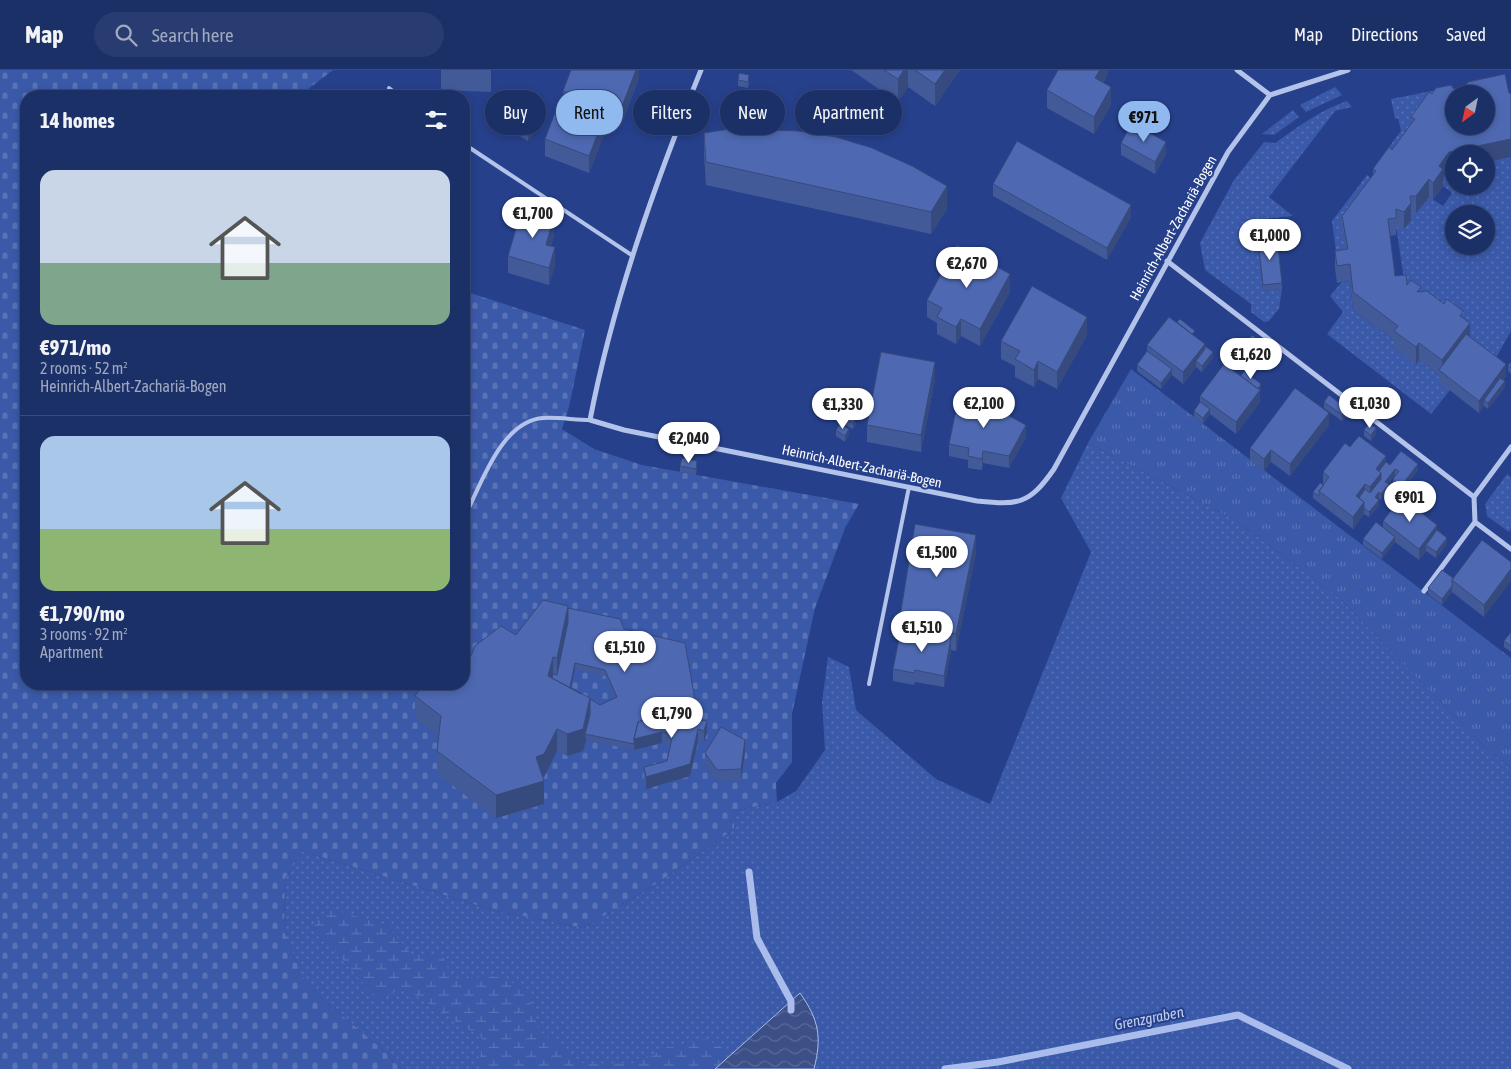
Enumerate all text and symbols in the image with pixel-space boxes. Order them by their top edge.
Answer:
search box [94,12,444,57]
text: Map [25,21,64,48]
icon: search [112,21,140,49]
text: Search here [152,24,234,46]
text: Map [1294,24,1323,45]
text: Directions [1351,24,1418,45]
text: Saved [1446,24,1486,45]
north arrow [1445,85,1495,135]
map controls [1445,85,1495,255]
chip: Buy [485,90,546,135]
chip: Rent [556,90,623,135]
chip: Filters [633,90,710,135]
chip: New [720,90,785,135]
chip: Apartment [795,90,902,135]
pin: €971 [1114,100,1174,143]
icon: filters [422,106,450,134]
text: 14 homes [40,108,115,132]
text: €971 [1129,108,1159,126]
button: locate [1445,145,1495,195]
street label: Heinrich-Albert-Zachariä-Bogen [1126,153,1220,303]
pin: €1,700 [492,196,574,239]
icon: home [200,203,290,293]
text: €1,700 [513,204,553,222]
button: layers [1445,205,1495,255]
pin: €1,000 [1229,218,1311,261]
text: €1,000 [1250,226,1290,244]
pin: €2,670 [926,246,1008,289]
text: €2,670 [947,254,987,272]
text: €971/mo [40,335,111,359]
pin: €1,620 [1210,338,1292,380]
text: €1,620 [1231,345,1271,363]
text: 2 rooms · 52 m² [40,359,128,377]
text: Heinrich-Albert-Zachariä-Bogen [40,377,226,395]
pin: €2,100 [943,386,1025,429]
pin: €1,030 [1329,386,1411,429]
pin: €1,330 [802,388,884,430]
text: €2,100 [964,394,1004,412]
text: €1,030 [1350,394,1390,412]
text: €1,330 [823,395,863,413]
pin: €2,040 [648,422,730,464]
text: €2,040 [669,429,709,447]
street label: Heinrich-Albert-Zachariä-Bogen [781,441,943,491]
icon: home [200,468,290,558]
pin: €901 [1380,480,1440,523]
text: €901 [1395,488,1425,506]
pin: €1,500 [896,536,978,578]
text: €1,500 [917,543,957,561]
text: €1,790/mo [40,601,125,625]
pin: €1,510 [881,610,963,653]
text: €1,510 [902,618,942,636]
text: 3 rooms · 92 m² [40,625,128,643]
pin: €1,510 [584,630,666,673]
text: €1,510 [605,638,645,656]
text: Apartment [40,643,103,661]
pin: €1,790 [631,696,713,739]
text: €1,790 [652,704,692,722]
water label: Grenzgraben [1113,1003,1185,1033]

